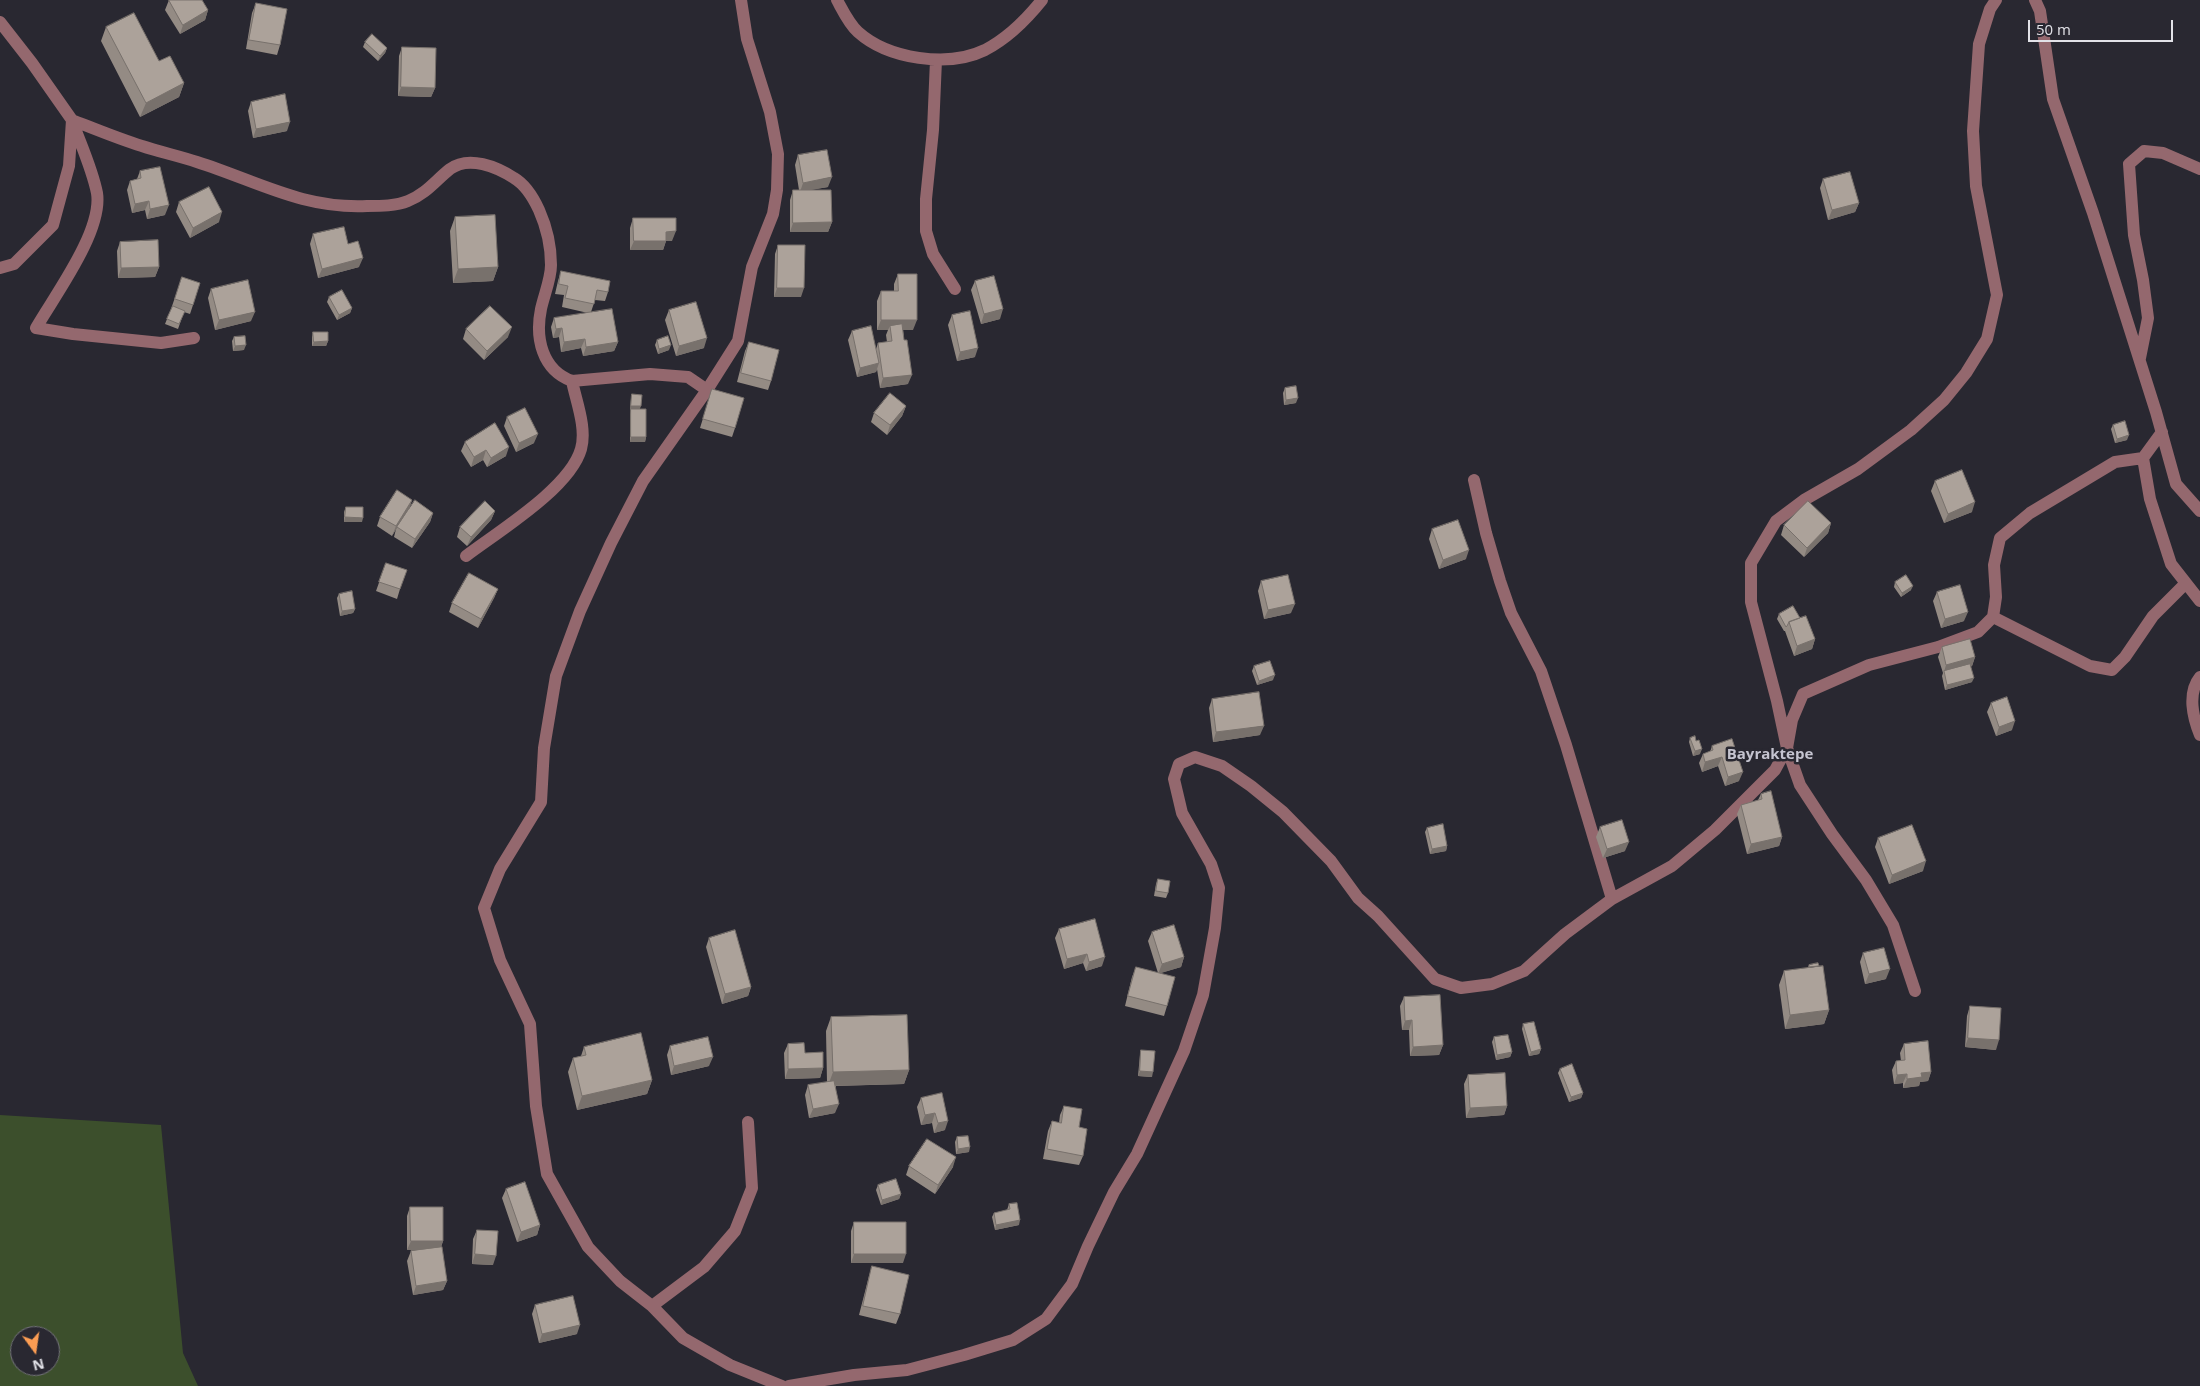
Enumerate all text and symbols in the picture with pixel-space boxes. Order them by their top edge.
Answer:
scale bar [2030,10,2175,42]
text: 50 m [2036,19,2071,39]
district label: Bayraktepe [1727,746,1813,764]
north arrow [10,1326,60,1376]
text: N [31,1354,46,1376]

